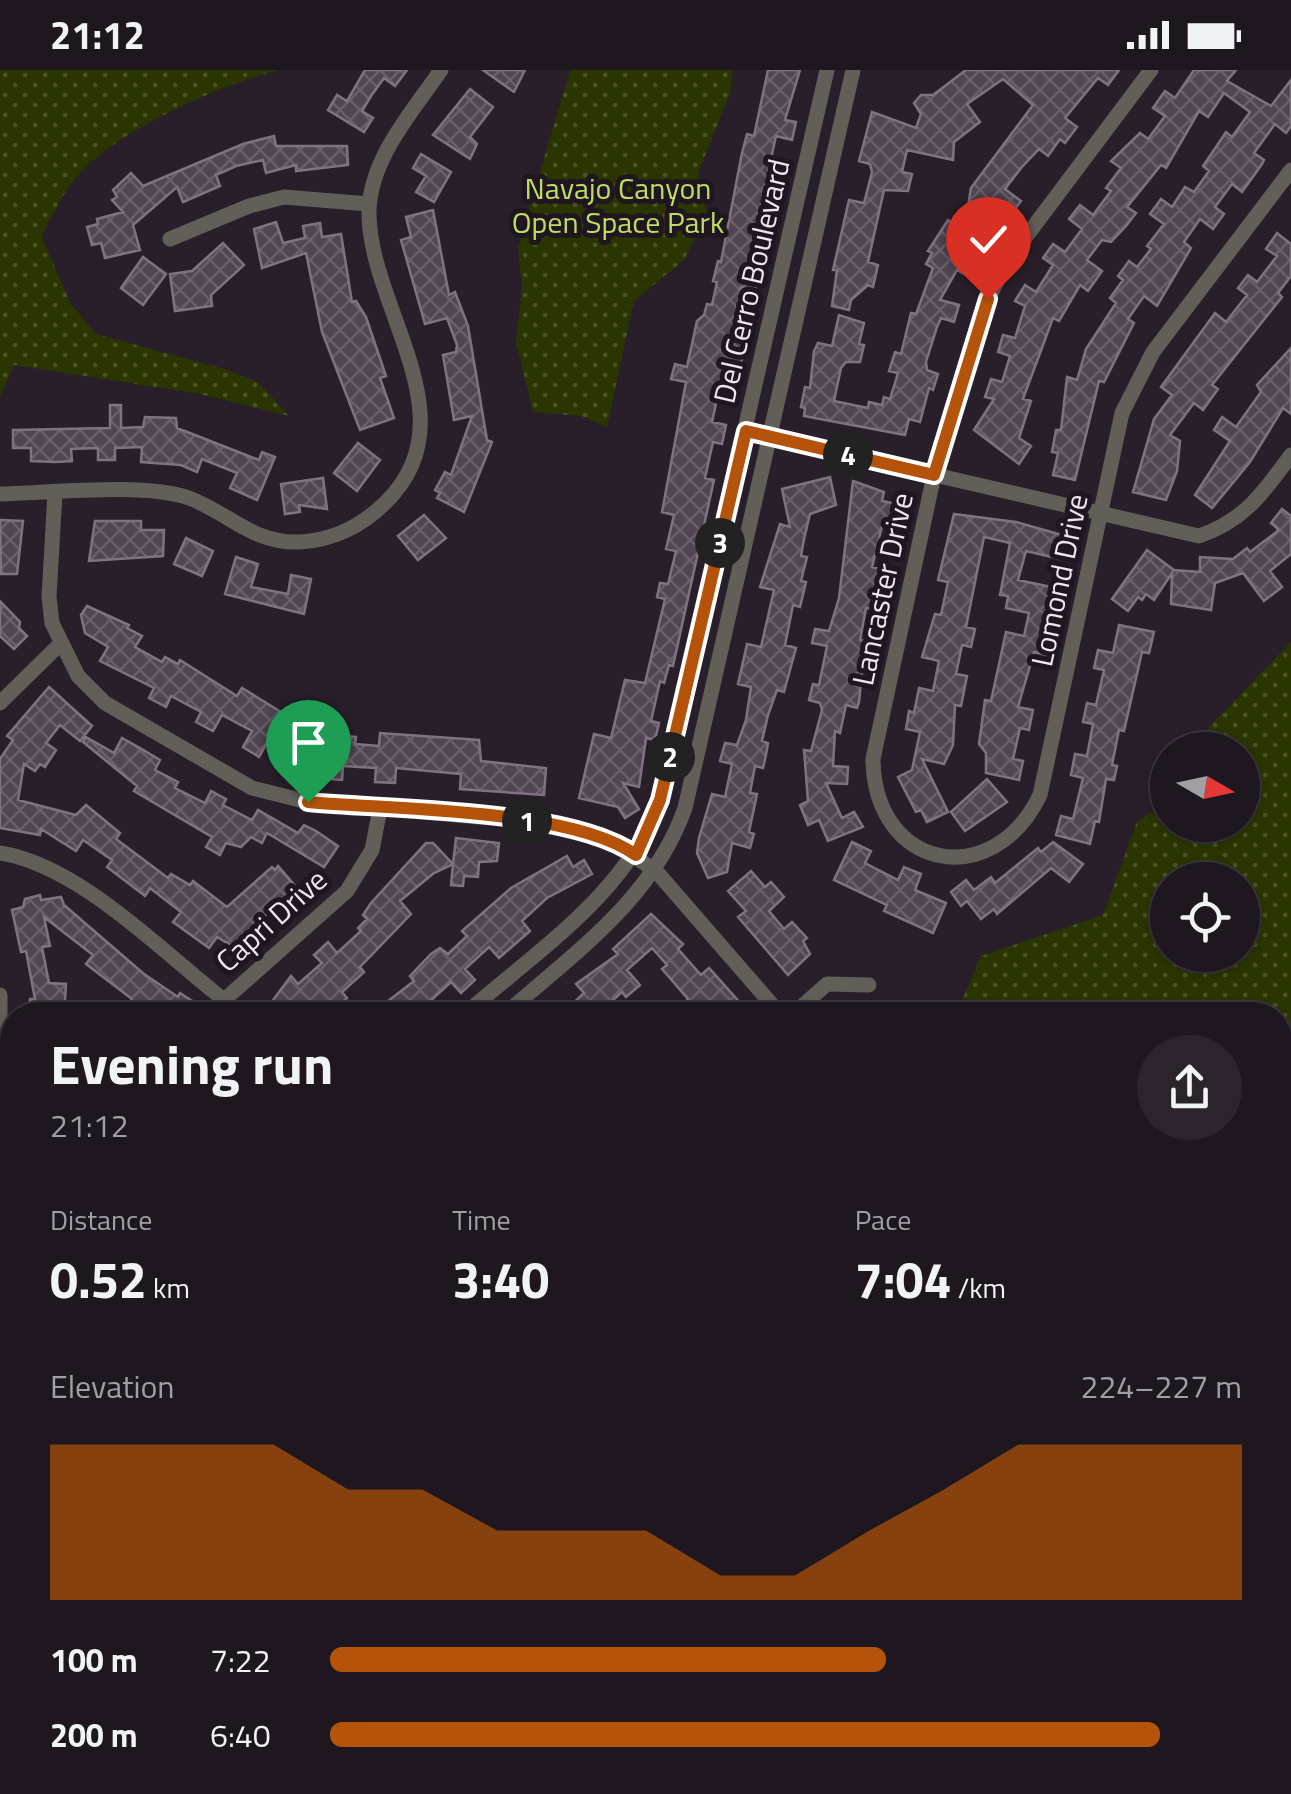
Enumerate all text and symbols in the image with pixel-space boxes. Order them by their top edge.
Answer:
text: 21:12 [50,6,145,64]
street label: Del Cerro Boulevard [701,154,801,408]
park label: Navajo Canyon Open Space Park [512,165,724,245]
pin [946,197,1031,300]
icon: check [961,212,1016,267]
pin: 4 [823,430,873,480]
text: 4 [840,433,856,476]
street label: Lancaster Drive [839,488,925,690]
street label: Lomond Drive [1018,490,1100,670]
pin: 3 [695,518,745,568]
text: 3 [712,521,728,564]
pin [266,700,351,803]
icon: arrive [281,715,336,770]
pin: 2 [645,732,695,782]
north arrow [1150,732,1260,842]
map controls [1150,732,1260,972]
text: 2 [662,735,678,778]
pin: 1 [502,796,552,846]
text: 1 [519,799,535,842]
street label: Capri Drive [205,857,337,983]
button: locate [1150,862,1260,972]
text: Evening run [50,1022,333,1105]
button: share [1137,1035,1242,1140]
text: 21:12 [50,1101,129,1149]
text: Distance [50,1198,152,1241]
text: Time [452,1198,511,1241]
text: Pace [855,1198,911,1241]
text: 0.52 [50,1241,147,1317]
text: 3:40 [452,1241,549,1317]
text: 7:04 [855,1241,951,1317]
text: km [147,1266,190,1309]
text: /km [951,1266,1006,1309]
text: Elevation [50,1362,174,1410]
text: 224–227 m [1080,1362,1242,1410]
text: 100 m [50,1636,138,1684]
text: 7:22 [210,1636,271,1684]
text: 200 m [50,1711,138,1759]
text: 6:40 [210,1711,271,1759]

